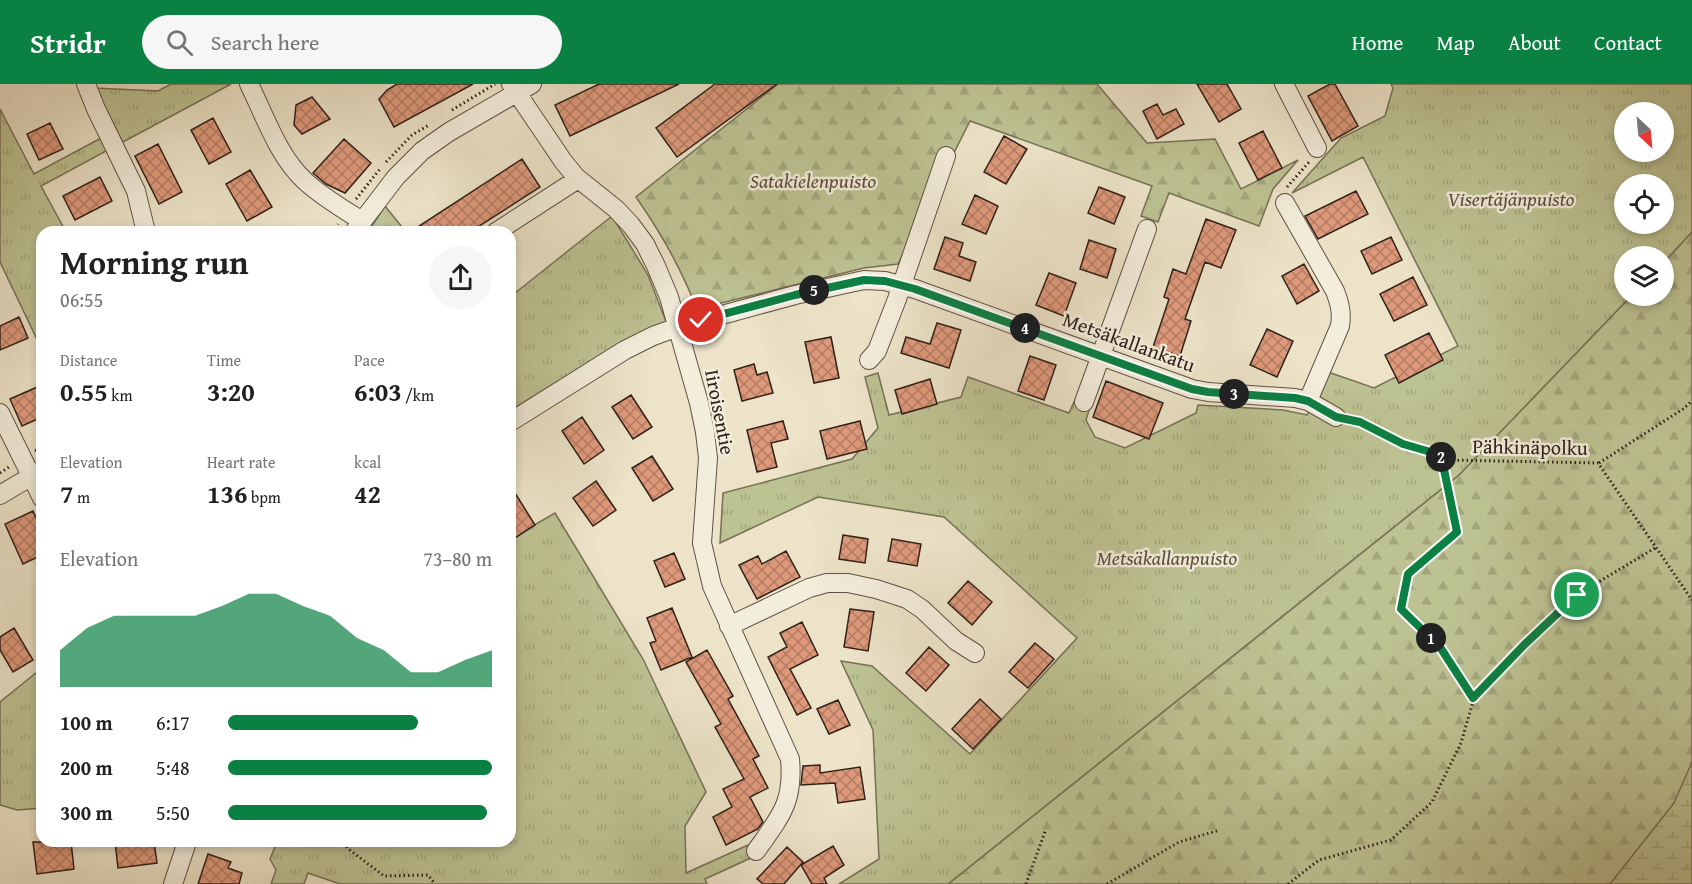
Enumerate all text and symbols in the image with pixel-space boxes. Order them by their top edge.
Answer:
search box [142,15,562,69]
text: Stridr [30,22,106,63]
icon: search [163,26,196,59]
text: Search here [211,26,319,58]
text: Home [1352,27,1403,58]
text: Map [1436,27,1475,58]
text: About [1508,27,1561,58]
text: Contact [1594,27,1662,58]
north arrow [1614,102,1674,162]
map controls [1614,102,1674,306]
park label: Satakielenpuisto [750,166,877,195]
button: locate [1614,174,1674,234]
park label: Visertäjänpuisto [1448,184,1575,213]
text: Morning run [60,238,249,286]
button: share [429,246,492,309]
button: layers [1614,246,1674,306]
pin: 5 [799,275,829,305]
text: 5 [810,278,818,302]
text: 06:55 [60,285,103,314]
pin [675,294,726,345]
icon: check [684,303,717,336]
street label: Metsäkallankatu [1059,304,1200,379]
pin: 4 [1010,313,1040,343]
text: 4 [1021,316,1029,340]
text: Distance [60,348,117,372]
text: Time [207,348,241,372]
text: Pace [354,348,385,372]
street label: Iiroisentie [698,367,743,457]
text: 0.55 [60,372,108,411]
text: 3:20 [207,372,255,411]
text: 6:03 [354,372,402,411]
pin: 3 [1219,379,1249,409]
text: 3 [1230,382,1238,406]
text: km [108,383,132,407]
text: /km [402,383,434,407]
street label: Pähkinäpolku [1472,431,1588,462]
pin: 2 [1426,442,1456,472]
text: 2 [1437,445,1445,469]
text: Elevation [60,450,123,474]
text: Heart rate [207,450,276,474]
text: kcal [354,450,381,474]
text: 7 [60,474,73,513]
text: 136 [207,474,247,513]
text: 42 [354,474,381,513]
text: m [73,485,90,509]
text: bpm [247,485,281,509]
park label: Metsäkallanpuisto [1097,543,1238,572]
text: Elevation [60,544,138,573]
text: 73–80 m [423,544,492,573]
pin [1551,569,1602,620]
icon: arrive [1560,578,1593,611]
pin: 1 [1416,623,1446,653]
text: 1 [1427,626,1435,650]
text: 100 m [60,708,113,737]
text: 6:17 [156,708,190,737]
text: 200 m [60,753,113,782]
text: 5:48 [156,753,190,782]
text: 300 m [60,798,113,827]
text: 5:50 [156,798,190,827]

